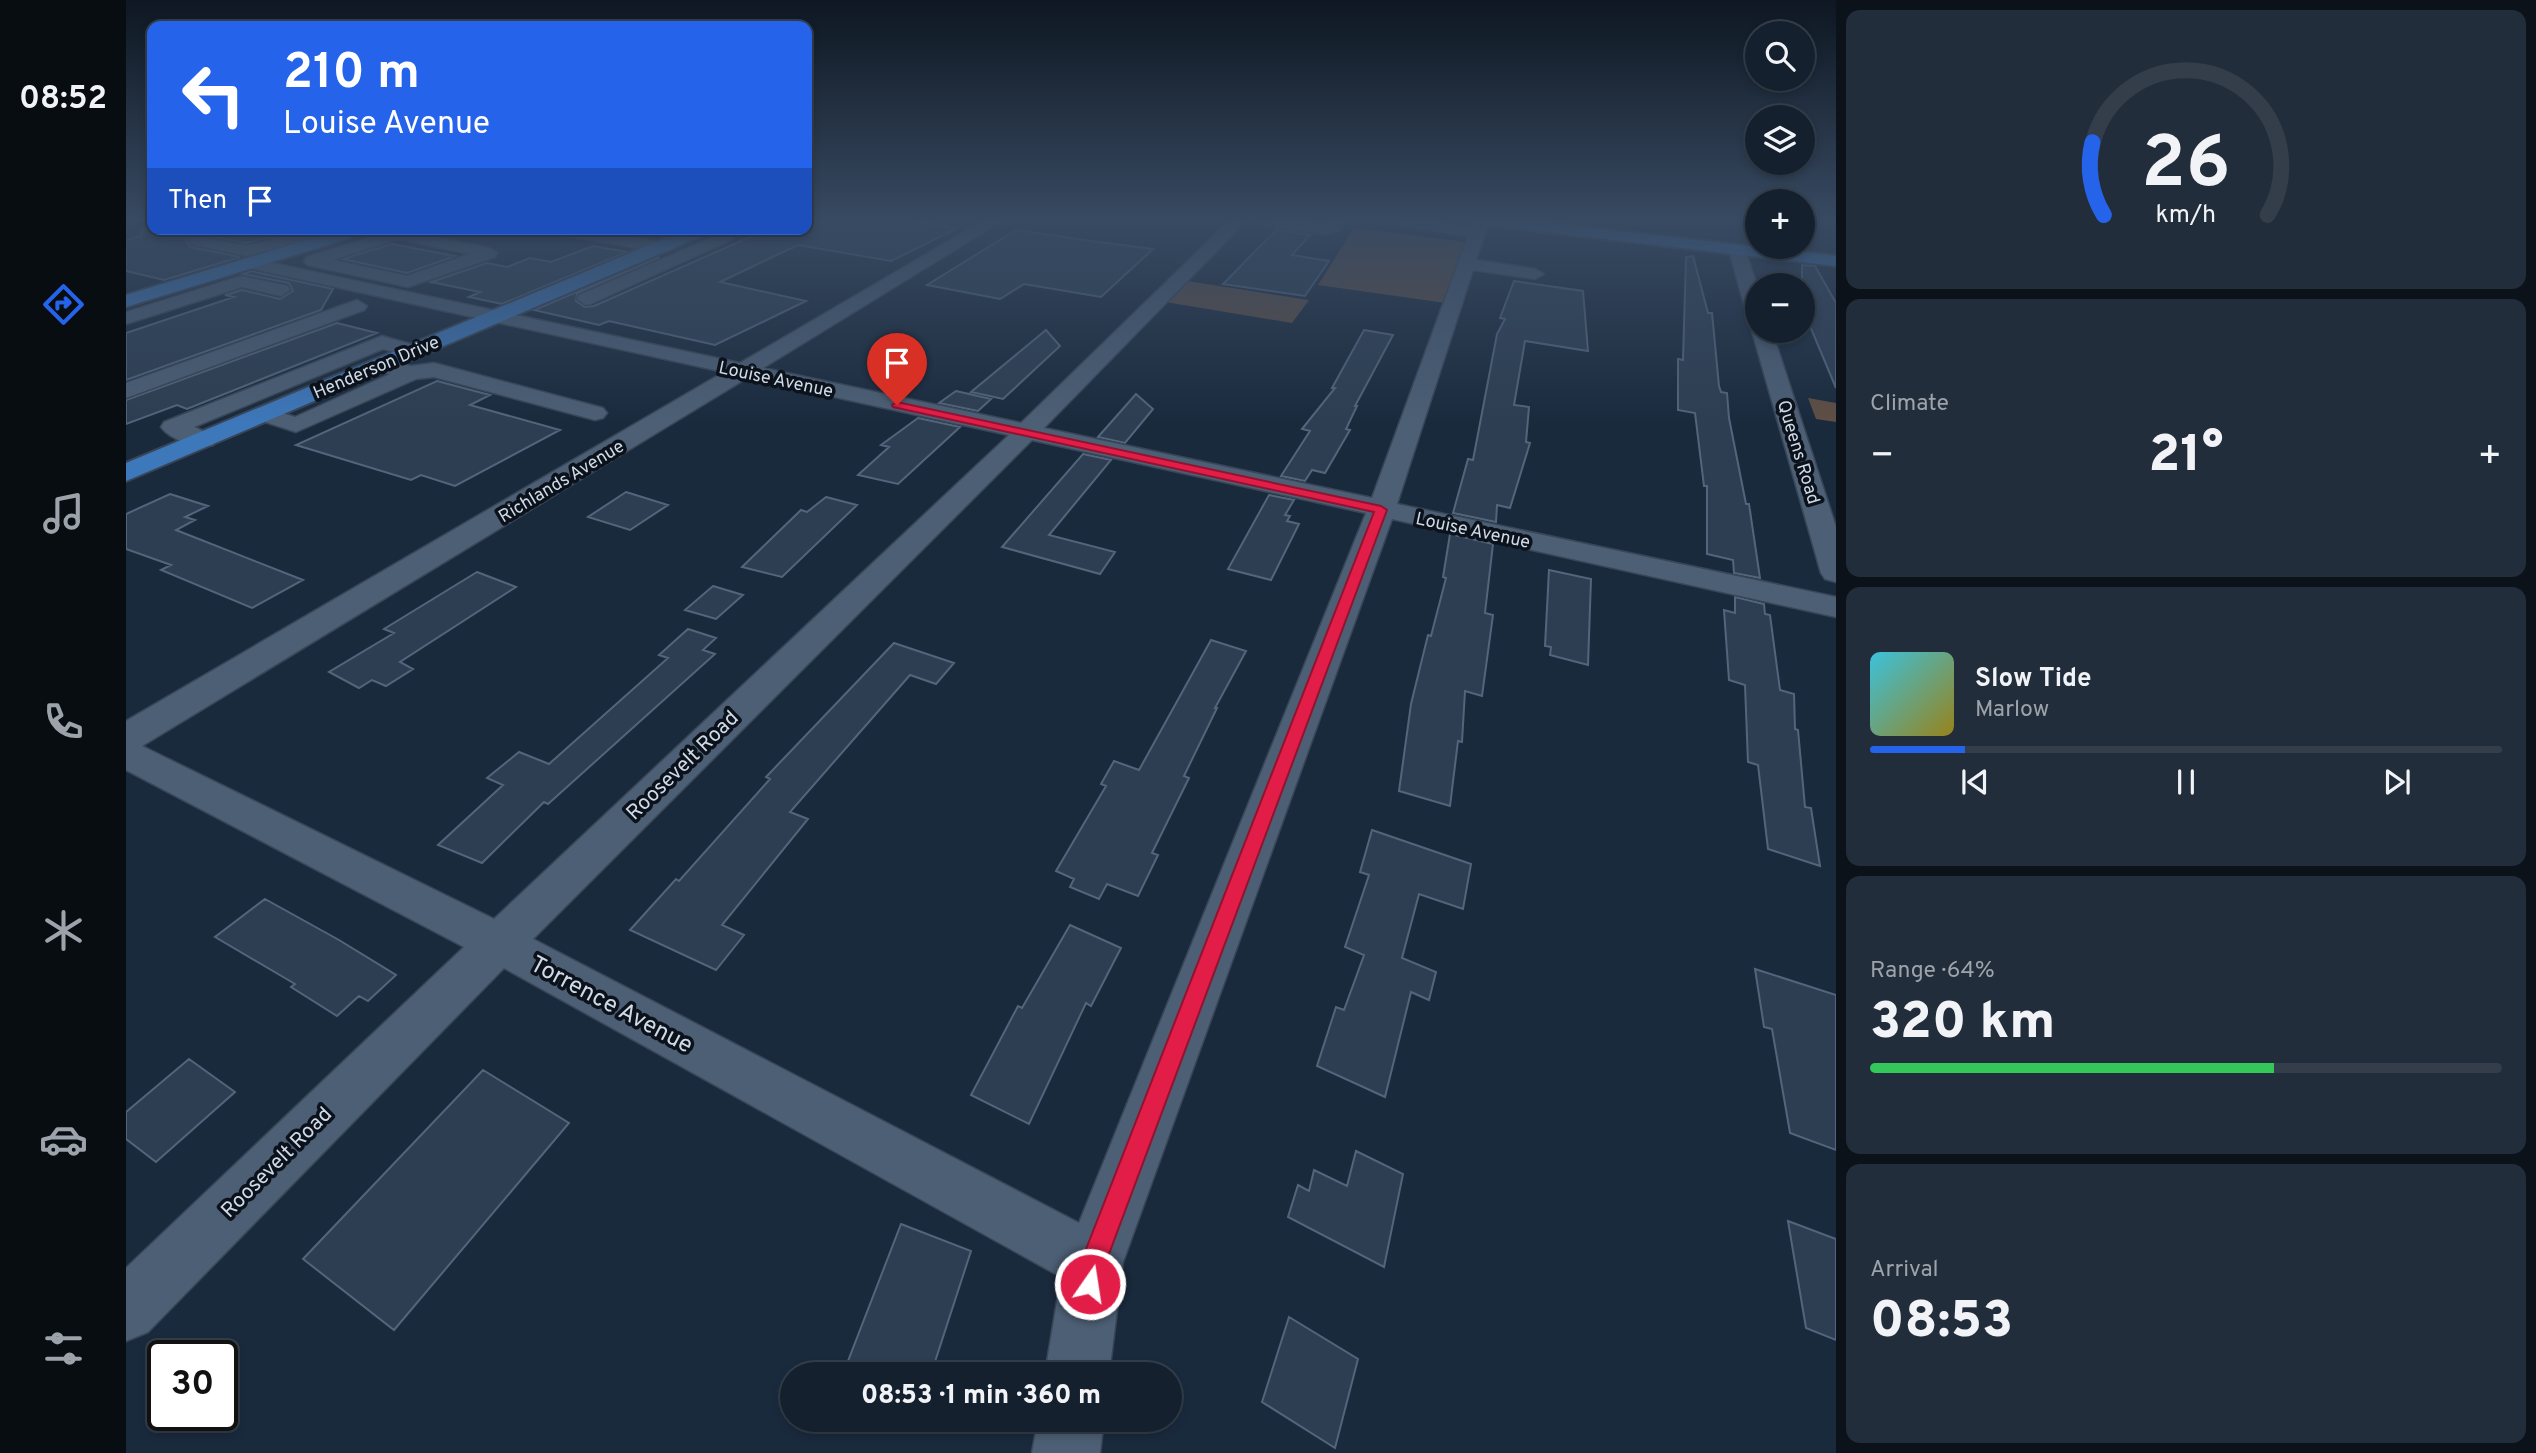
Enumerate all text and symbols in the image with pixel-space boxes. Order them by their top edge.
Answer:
map controls [1745,21,1815,343]
button: search [1745,21,1815,91]
text: 210 m [283,44,420,106]
icon: left [168,49,259,140]
text: 08:52 [19,80,107,120]
text: Louise Avenue [283,105,490,145]
button: layers [1745,105,1815,175]
text: 26 [2141,122,2231,214]
icon: arrive [241,182,279,220]
text: Then [168,185,227,218]
button: + [1745,189,1815,259]
text: km/h [2156,200,2216,232]
button: − [1745,273,1815,343]
icon: directions [39,280,88,329]
street label: Henderson Drive [310,331,443,405]
pin [867,333,927,405]
icon: arrive [878,344,916,382]
street label: Louise Avenue [716,357,835,404]
text: Climate [1870,390,1949,419]
street label: Queens Road [1771,398,1824,507]
text: 21° [2149,424,2223,490]
text: − [1870,433,1895,482]
text: + [2477,433,2502,482]
street label: Richlands Avenue [495,436,629,529]
icon: music [39,489,88,538]
street label: Louise Avenue [1413,508,1532,555]
text: Slow Tide [1975,663,2092,696]
text: Marlow [1975,696,2049,725]
icon: phone [39,697,88,746]
street label: Roosevelt Road [621,705,745,827]
icon: previous [1956,763,1994,801]
icon: pause [2167,763,2205,801]
icon: next [2378,763,2416,801]
icon: climate [39,906,88,955]
street label: Torrence Avenue [525,950,698,1061]
text: Range · 64% [1870,957,1995,986]
text: 320 km [1870,991,2055,1057]
street label: Roosevelt Road [216,1102,338,1224]
icon: car [39,1115,88,1164]
position arrow [1053,1247,1127,1321]
text: Arrival [1870,1256,1939,1285]
text: 08:53 [1870,1290,2013,1356]
icon: filters [39,1324,88,1373]
speed limit sign: 30 [147,1340,238,1431]
text: 08:53 · 1 min · 360 m [861,1380,1101,1413]

